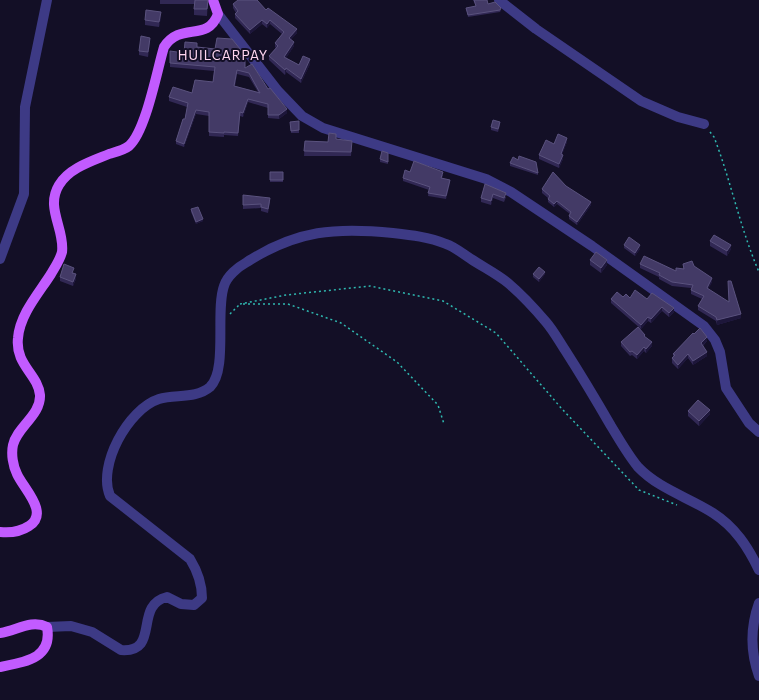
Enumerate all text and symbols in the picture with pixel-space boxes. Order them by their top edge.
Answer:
district label: HUILCARPAY [178,47,268,63]

